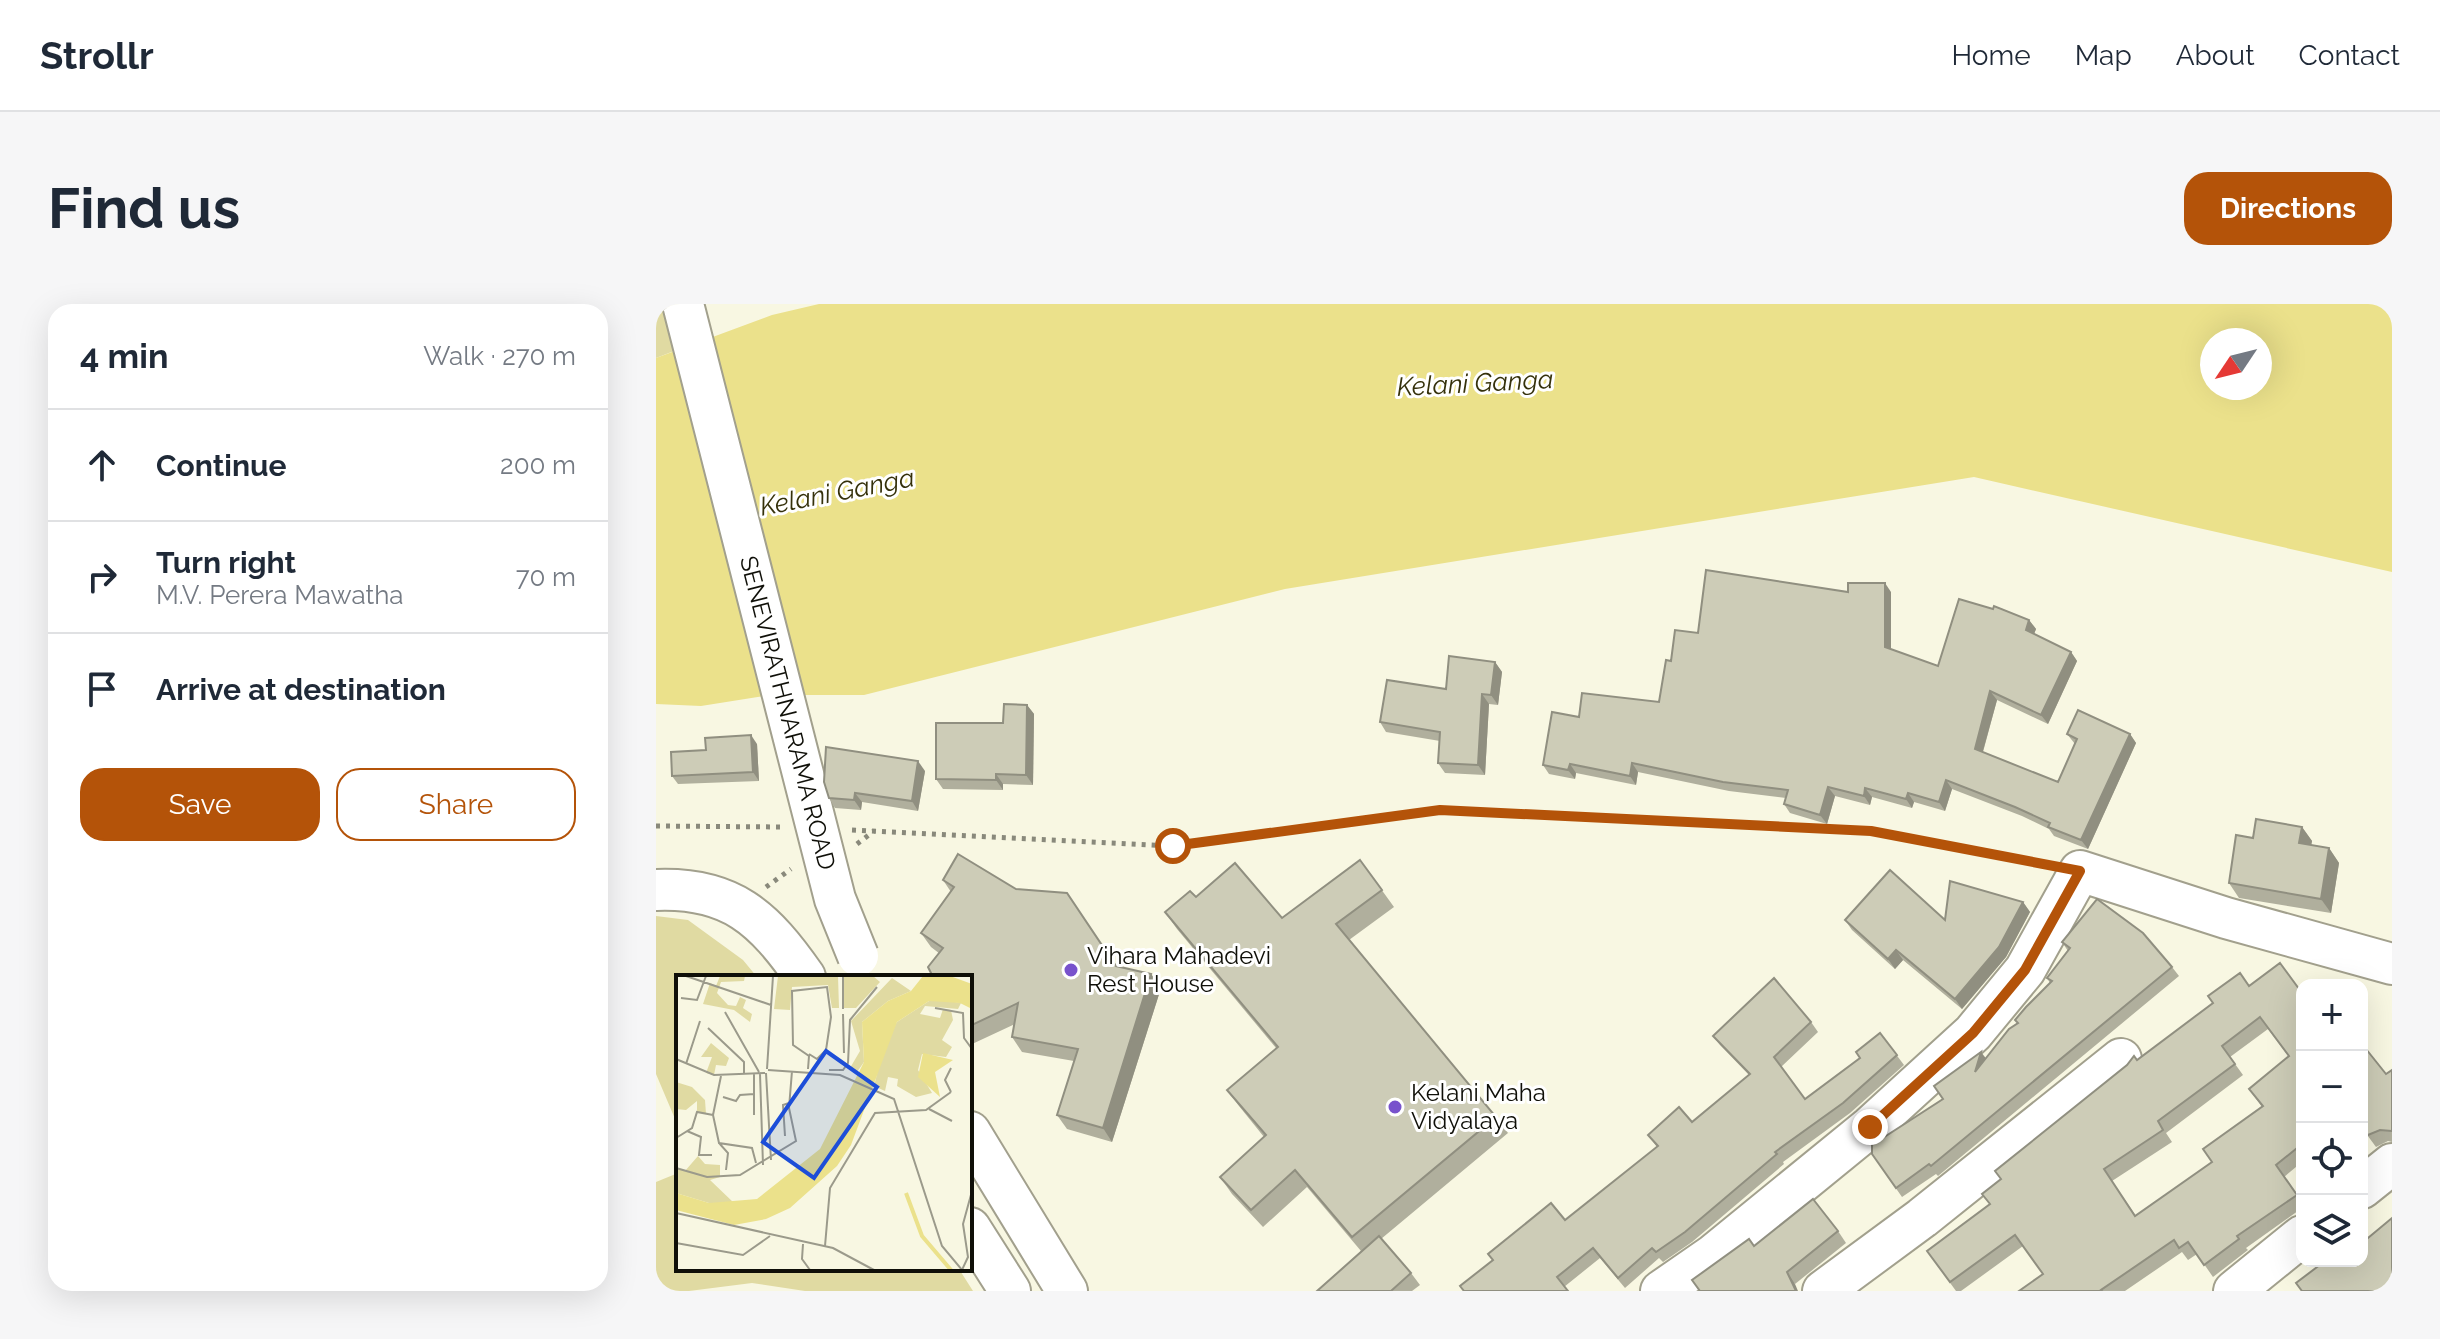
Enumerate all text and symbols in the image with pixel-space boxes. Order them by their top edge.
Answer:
text: Strollr [40,33,154,78]
text: Home [1951,39,2031,72]
text: Map [2075,39,2132,72]
text: About [2176,39,2255,72]
text: Contact [2299,39,2400,72]
button: Directions [2184,172,2392,245]
text: Find us [48,175,240,241]
north arrow [2200,328,2272,400]
text: 4 min [80,336,168,376]
text: Walk · 270 m [423,341,576,371]
water label: Kelani Ganga [1396,364,1554,402]
icon: ahead [80,443,124,487]
text: Continue [156,448,287,483]
text: 200 m [500,450,576,480]
water label: Kelani Ganga [757,462,917,522]
text: Turn right [156,545,296,580]
street label: SENEVIRATHNARAMA ROAD [734,553,842,873]
icon: right [80,555,124,599]
text: 70 m [516,562,576,592]
text: M.V. Perera Mawatha [156,580,403,610]
icon: arrive [80,667,124,711]
text: Arrive at destination [156,672,446,707]
button: Save [80,768,320,841]
button: Share [336,768,576,841]
route start [1155,828,1191,864]
place label: Vihara Mahadevi Rest House [1087,941,1271,998]
marker: Vihara Mahadevi Rest House [1062,961,1080,979]
inset map [676,975,972,1271]
map controls [2296,979,2368,1267]
button: + [2296,979,2368,1051]
button: − [2296,1051,2368,1123]
place label: Kelani Maha Vidyalaya [1411,1078,1546,1135]
marker: Kelani Maha Vidyalaya [1386,1098,1404,1116]
route end [1852,1109,1888,1145]
button: locate [2296,1123,2368,1195]
button: layers [2296,1195,2368,1267]

